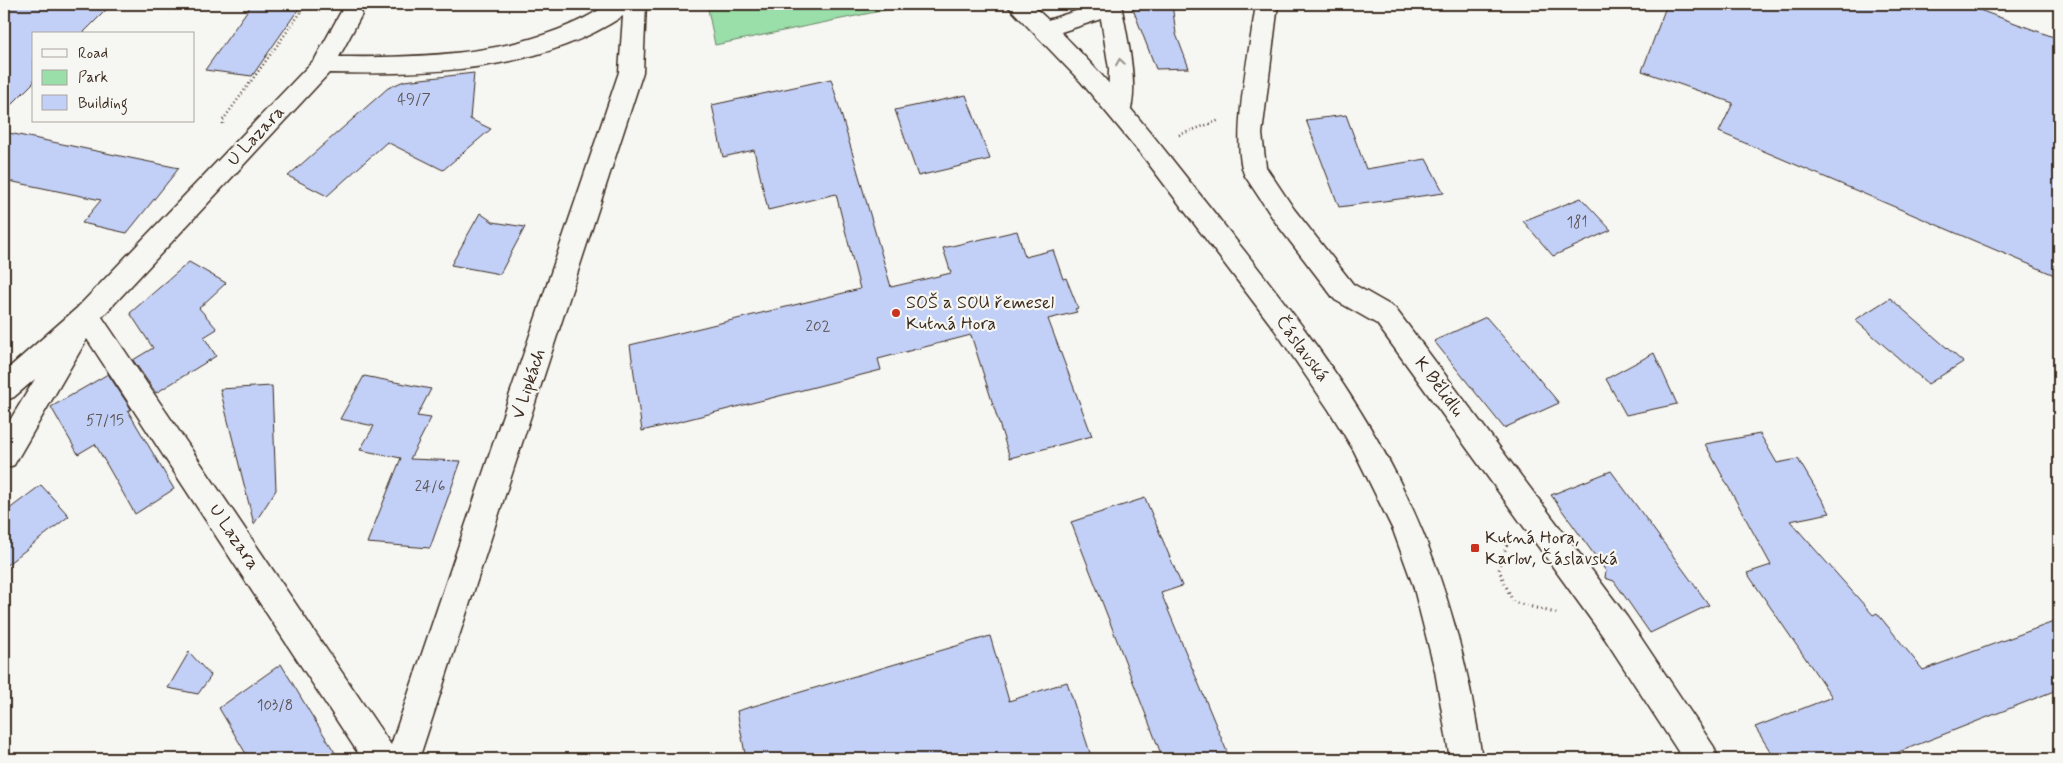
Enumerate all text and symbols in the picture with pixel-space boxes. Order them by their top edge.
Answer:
legend [32,32,195,122]
text: Road [78,44,108,64]
one-way arrow [1115,57,1125,66]
text: Park [78,68,108,88]
house number: 49/7 [397,90,431,110]
text: Building [78,94,128,115]
street label: U Lazara [222,101,290,171]
house number: 181 [1567,213,1587,233]
place label: SOŠ a SOU řemesel Kutná Hora [906,291,1054,336]
marker: SOŠ a SOU řemesel Kutná Hora [890,307,902,319]
street label: Čáslavská [1270,311,1334,387]
house number: 202 [806,317,830,337]
street label: V Lipkách [506,346,552,422]
street label: K Bělidlu [1409,352,1469,422]
house number: 57/15 [86,411,124,431]
house number: 24/6 [415,477,446,497]
street label: U Lazara [203,499,265,575]
place label: Kutná Hora, Karlov, Čáslavská [1485,526,1618,571]
marker: Kutná Hora, Karlov, Čáslavská [1469,542,1481,554]
house number: 103/8 [257,696,293,716]

